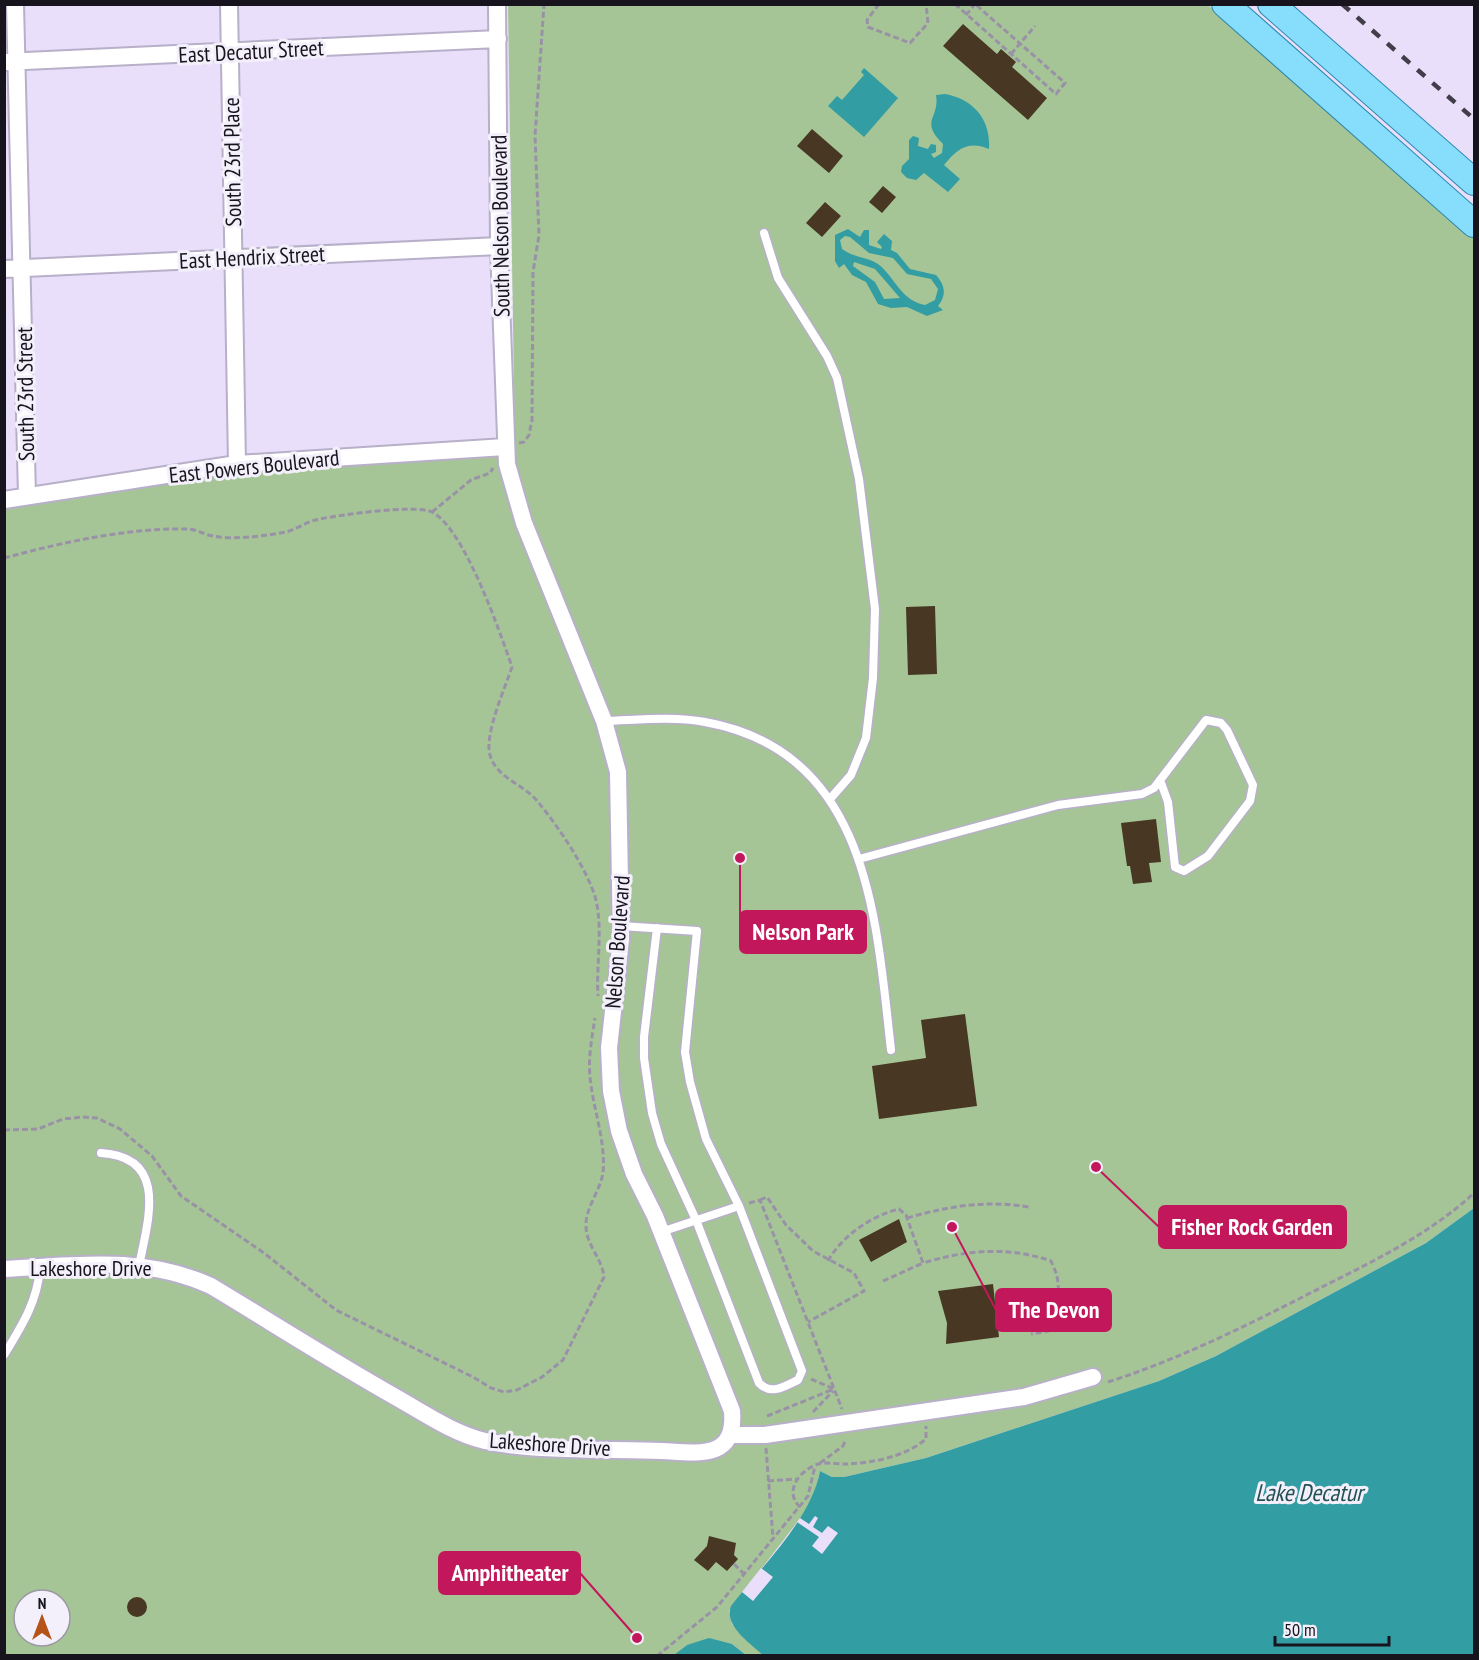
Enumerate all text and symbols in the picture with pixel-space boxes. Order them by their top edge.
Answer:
street label: East Decatur Street [178,33,324,69]
street label: South 23rd Place [217,97,247,227]
street label: South Nelson Boulevard [484,135,516,317]
street label: East Hendrix Street [178,239,326,275]
street label: South 23rd Street [10,327,40,461]
street label: East Powers Boulevard [167,443,341,489]
street label: Nelson Boulevard [598,874,636,1010]
callout: Nelson Park [740,911,866,953]
text: Nelson Park [752,916,854,947]
callout: Fisher Rock Garden [1159,1206,1346,1248]
text: Fisher Rock Garden [1171,1211,1333,1242]
street label: Lakeshore Drive [30,1254,152,1282]
callout: The Devon [996,1289,1111,1331]
text: The Devon [1008,1294,1100,1325]
street label: Lakeshore Drive [488,1426,612,1462]
water label: Lake Decatur [1255,1477,1366,1508]
callout: Amphitheater [439,1552,580,1594]
text: Amphitheater [450,1557,570,1588]
north arrow [12,1588,72,1648]
text: N [38,1593,46,1613]
scale bar [1275,1609,1389,1647]
text: 50 m [1284,1618,1316,1641]

